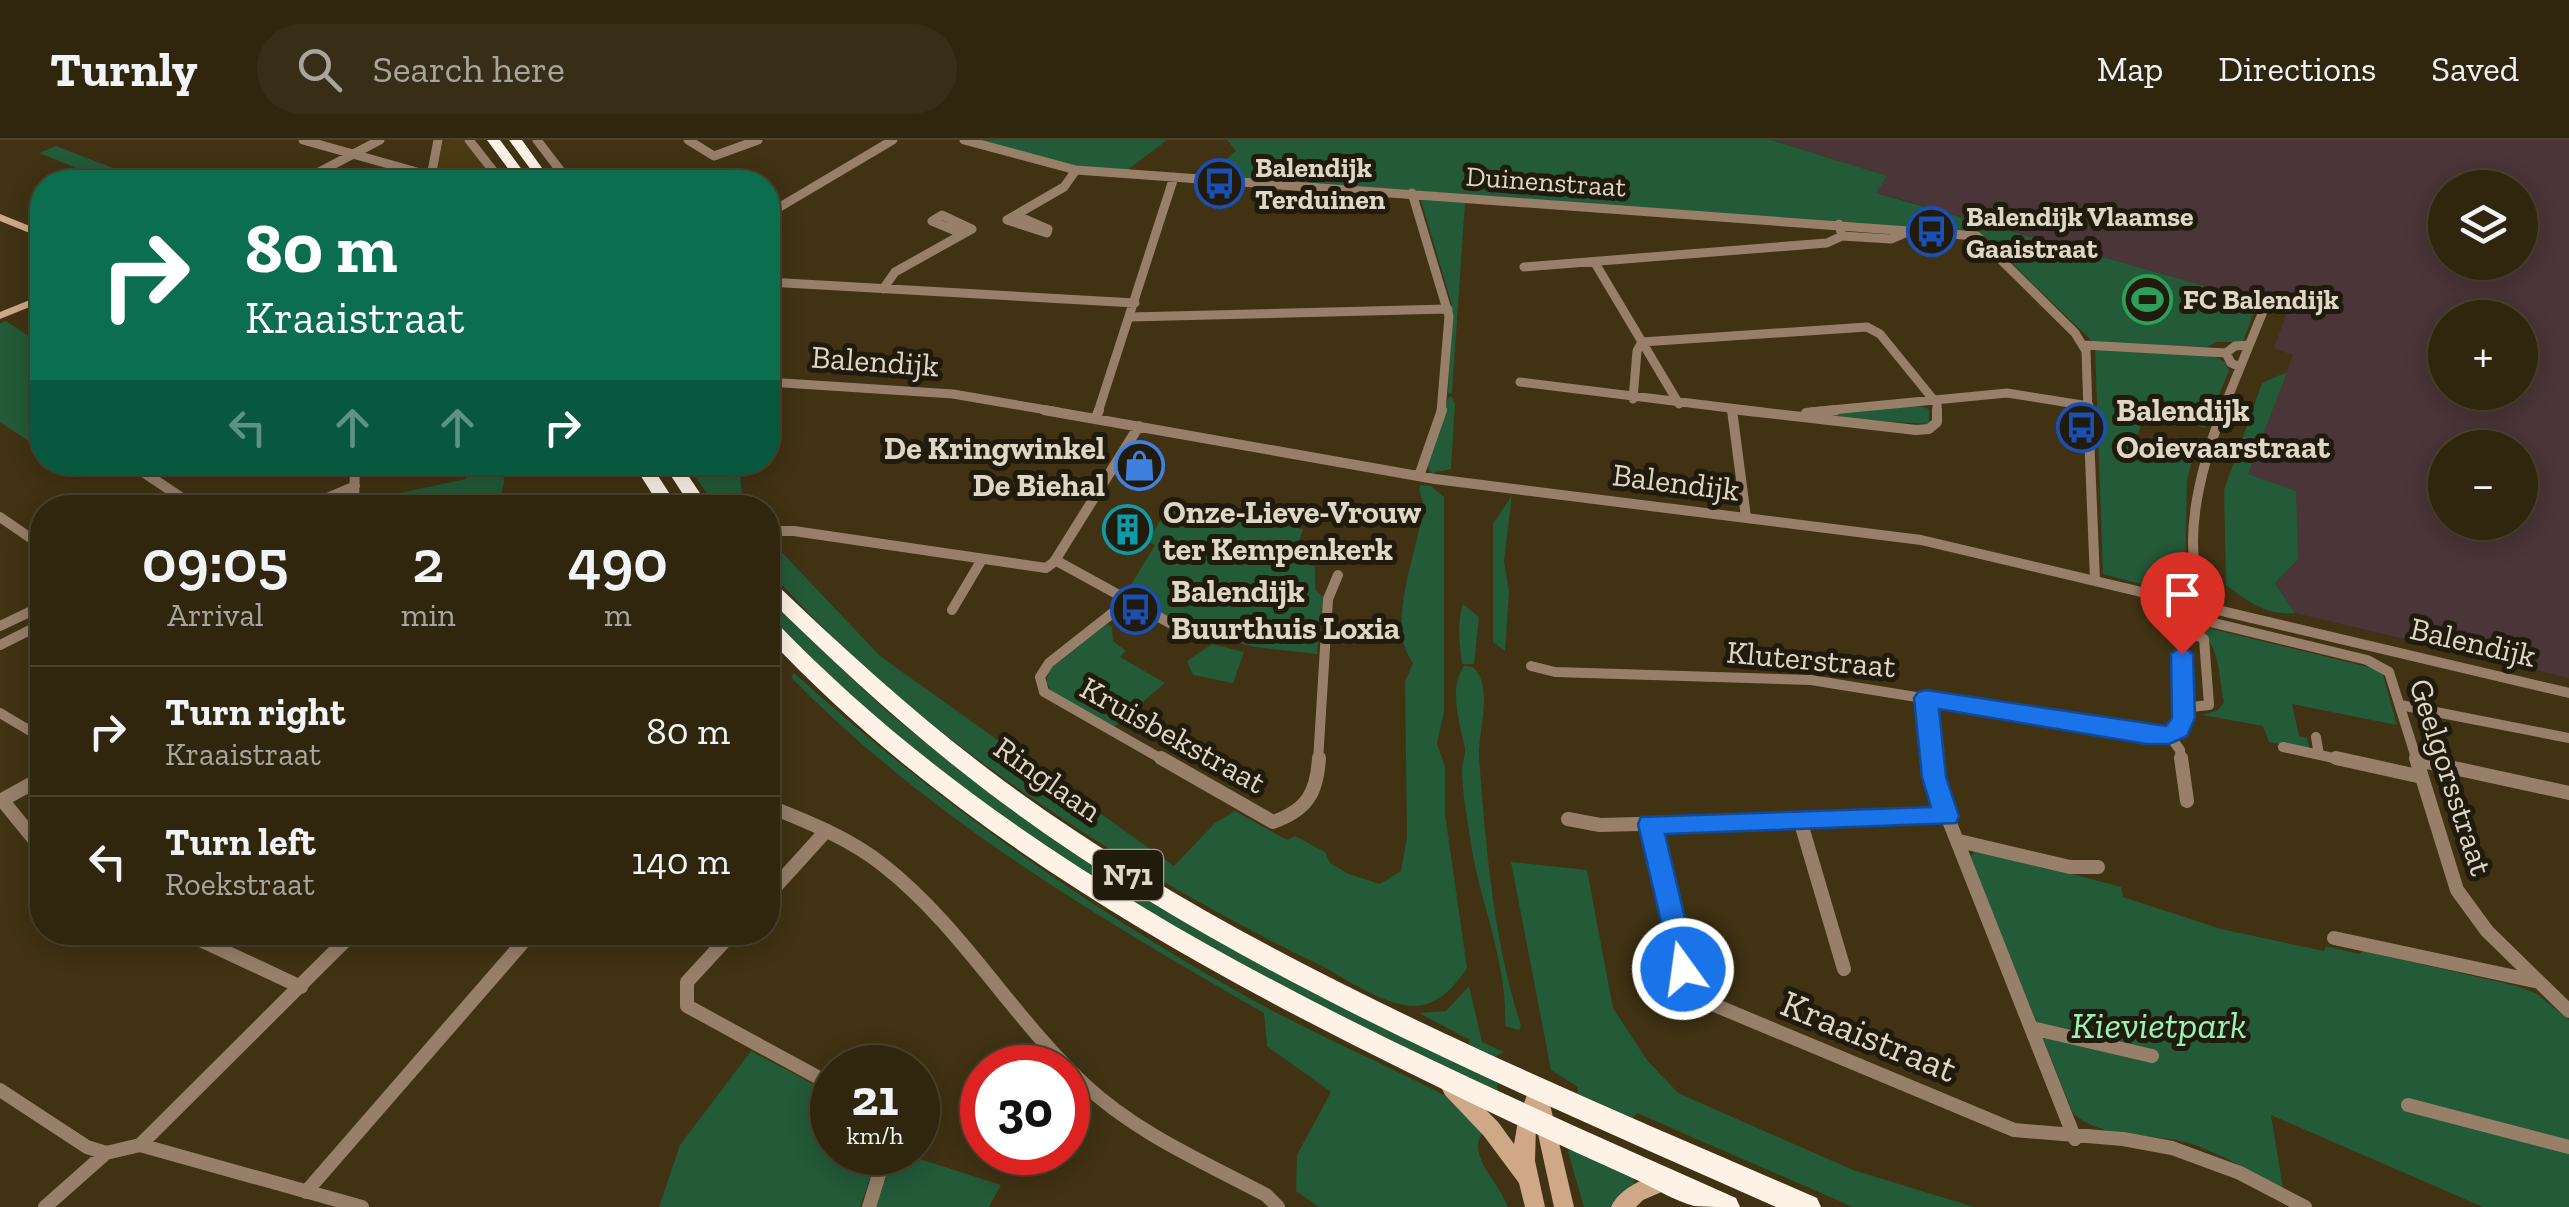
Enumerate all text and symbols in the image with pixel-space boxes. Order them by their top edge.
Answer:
search box [257,24,957,114]
text: Turnly [50,41,197,98]
icon: search [292,42,347,97]
text: Search here [372,46,565,92]
text: Map [2097,48,2163,90]
text: Directions [2218,48,2376,90]
text: Saved [2431,48,2519,90]
place label: Balendijk Terduinen [1255,151,1386,216]
bus stop icon: Balendijk Terduinen [1194,157,1246,209]
street label: Duinenstraat [1465,159,1628,204]
map controls [2428,170,2538,540]
button: layers [2428,170,2538,280]
place label: Balendijk Vlaamse Gaaistraat [1966,200,2194,265]
text: 80 m [245,206,397,290]
bus stop icon: Balendijk Vlaamse Gaaistraat [1905,206,1957,258]
icon: right [80,210,210,340]
sports icon: FC Balendijk [2122,273,2174,325]
place label: FC Balendijk [2183,283,2340,316]
text: Kraaistraat [245,291,464,345]
button: + [2428,300,2538,410]
street label: Balendijk [810,338,940,384]
place label: Balendijk Ooievaarstraat [2116,391,2330,466]
icon: left [220,400,275,455]
icon: ahead [325,400,380,455]
icon: ahead [430,400,485,455]
icon: right [535,400,590,455]
bus stop icon: Balendijk Ooievaarstraat [2055,402,2107,454]
place label: De Kringwinkel De Biehal [884,429,1105,504]
button: − [2428,430,2538,540]
shop icon: De Kringwinkel De Biehal [1114,440,1166,492]
street label: Balendijk [1610,455,1742,509]
place label: Onze-Lieve-Vrouw ter Kempenkerk [1163,493,1422,568]
building icon: Onze-Lieve-Vrouw ter Kempenkerk [1102,504,1154,556]
text: 09:05 [142,525,289,597]
text: 2 [412,525,444,597]
text: 490 [568,525,668,597]
pin [2140,552,2225,655]
icon: arrive [2155,567,2210,622]
place label: Balendijk Buurthuis Loxia [1171,572,1400,647]
bus stop icon: Balendijk Buurthuis Loxia [1110,583,1162,635]
text: Arrival [167,596,264,634]
text: min [401,596,456,634]
text: m [604,596,632,634]
street label: Balendijk [2406,609,2540,675]
street label: Kluterstraat [1725,633,1897,685]
street label: Kruisbekstraat [1074,668,1272,802]
street label: Geelgorsstraat [2401,674,2501,880]
text: Turn right [165,689,345,735]
icon: right [80,704,135,759]
text: 80 m [646,708,730,754]
street label: Ringlaan [987,728,1110,830]
text: Kraaistraat [165,735,321,773]
text: Turn left [165,819,316,865]
icon: left [80,834,135,889]
text: 140 m [632,838,730,884]
road number: N71 [1093,850,1163,900]
text: Roekstraat [165,865,315,903]
position arrow [1631,917,1735,1021]
street label: Kraaistraat [1775,980,1963,1092]
park label: Kievietpark [2071,1002,2247,1048]
speed limit sign: 30 [960,1045,1090,1175]
text: 21 [851,1068,899,1128]
text: km/h [846,1120,904,1150]

